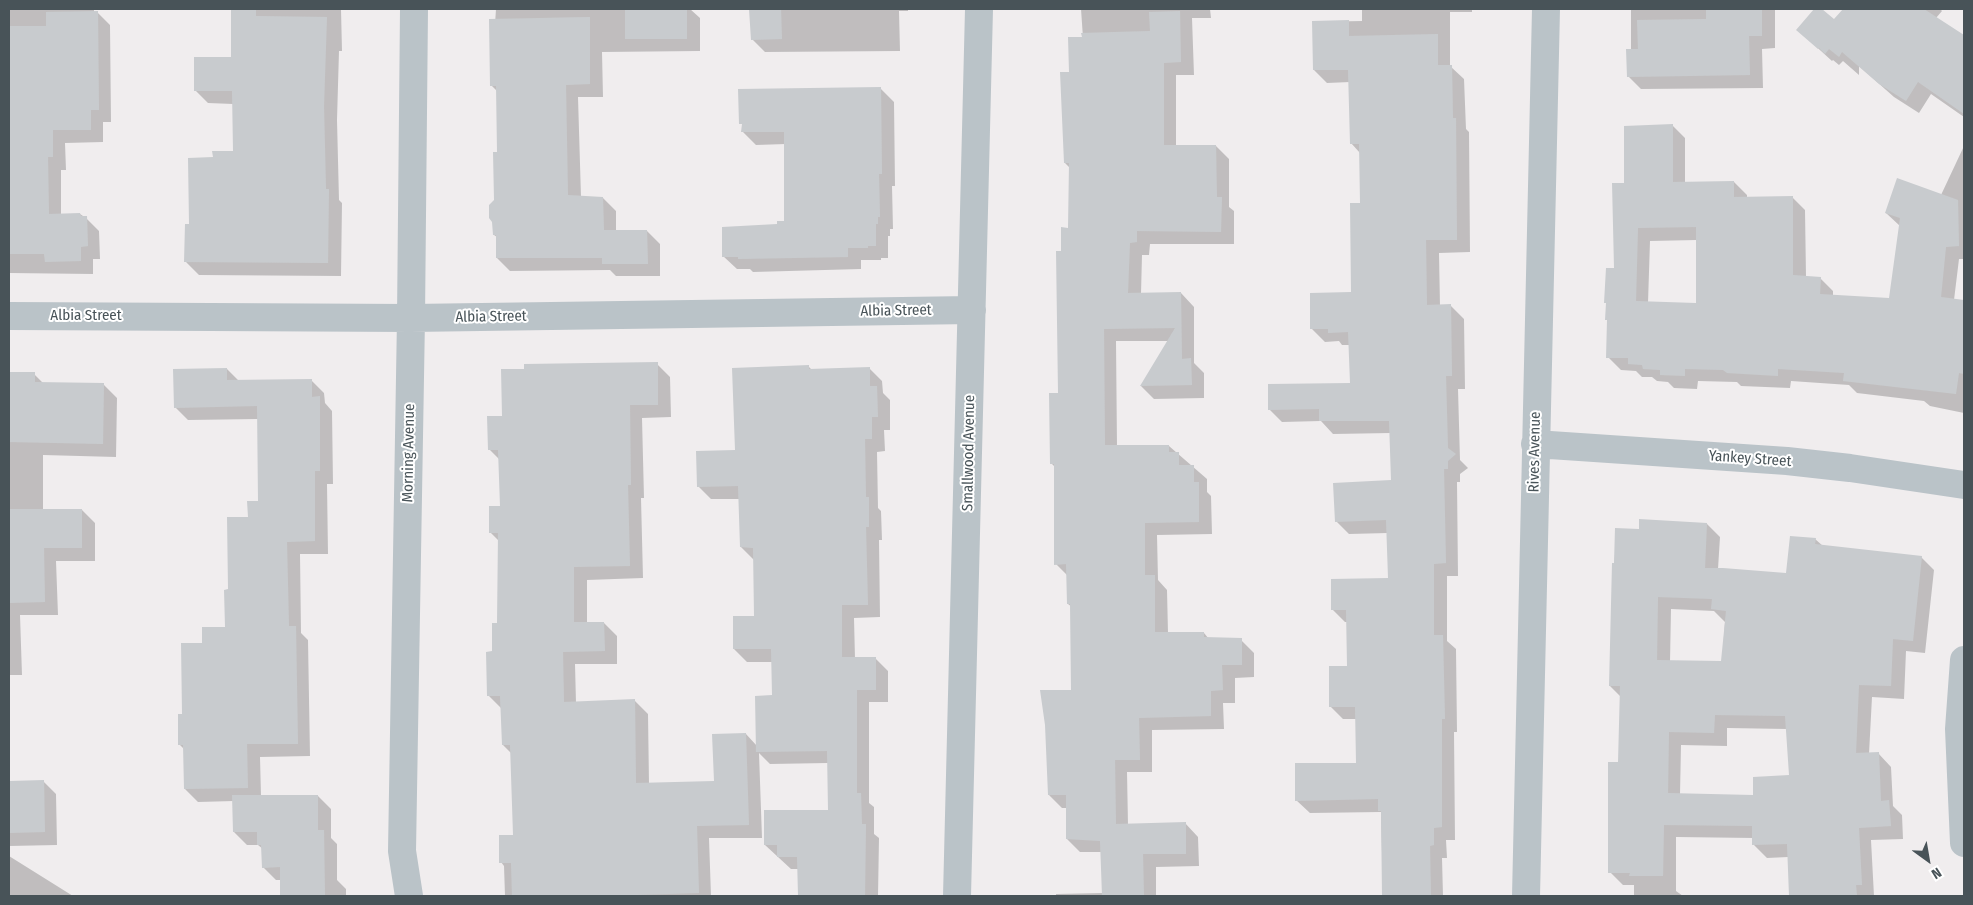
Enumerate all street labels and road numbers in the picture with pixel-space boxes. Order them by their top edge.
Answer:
street label: Albia Street [860,301,932,321]
street label: Albia Street [50,307,122,325]
street label: Albia Street [455,307,527,327]
street label: Smallwood Avenue [959,395,979,511]
street label: Morning Avenue [399,403,419,503]
street label: Rives Avenue [1525,411,1545,493]
street label: Yankey Street [1708,447,1792,471]

